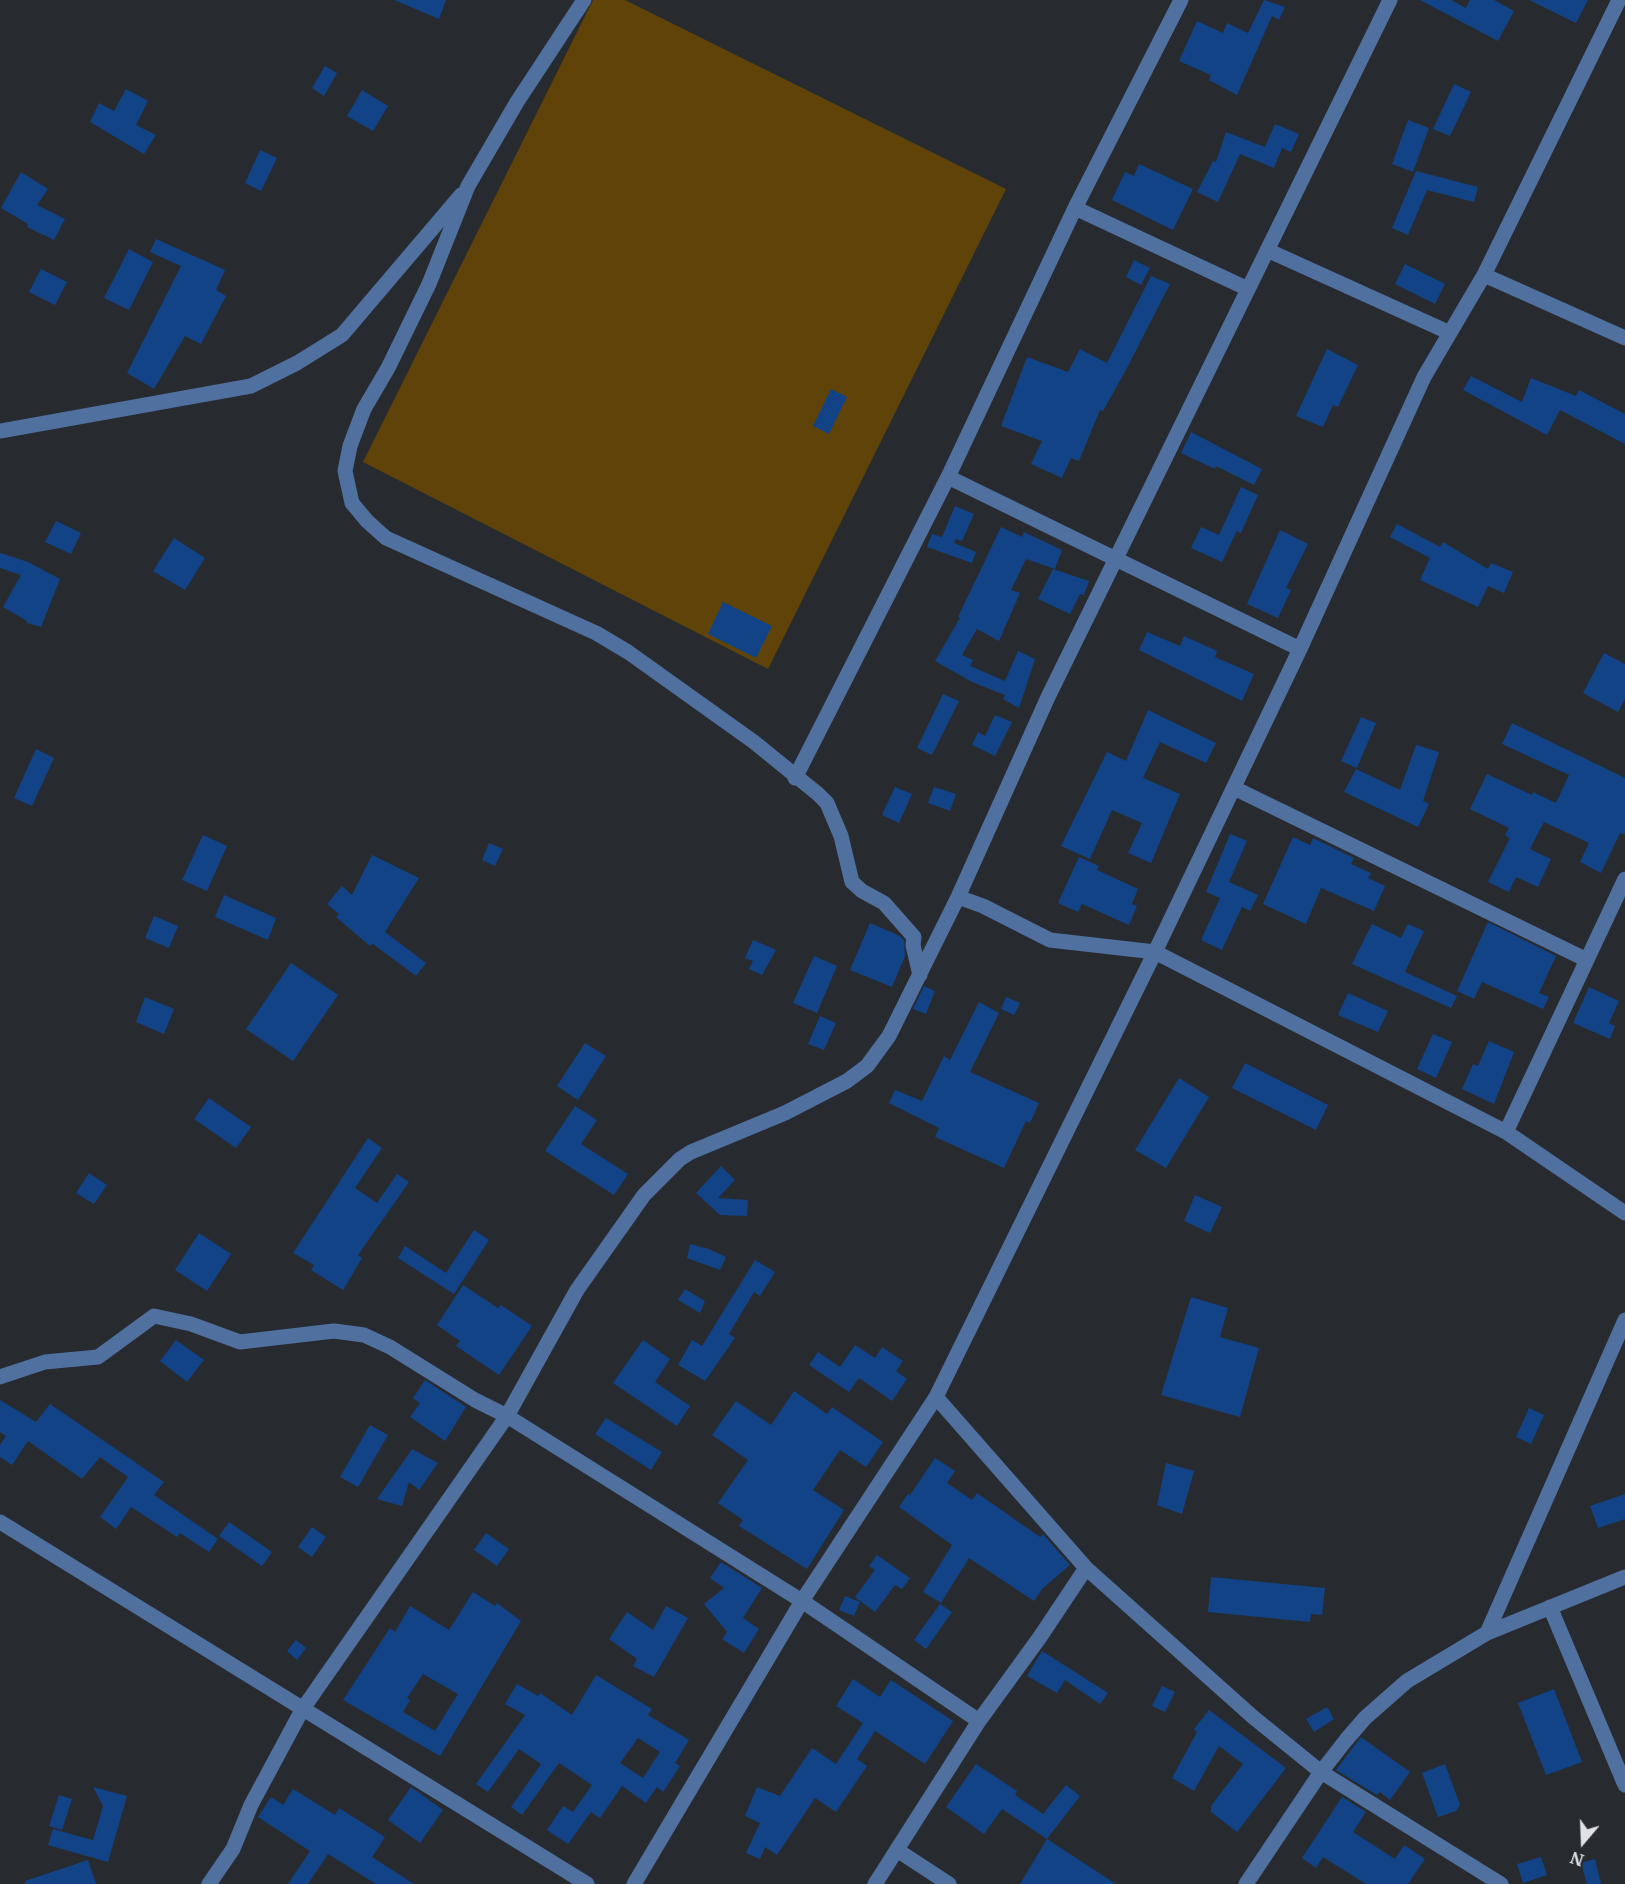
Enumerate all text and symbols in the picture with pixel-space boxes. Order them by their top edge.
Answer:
north arrow [1553,1812,1613,1872]
text: N [1568,1848,1586,1871]

